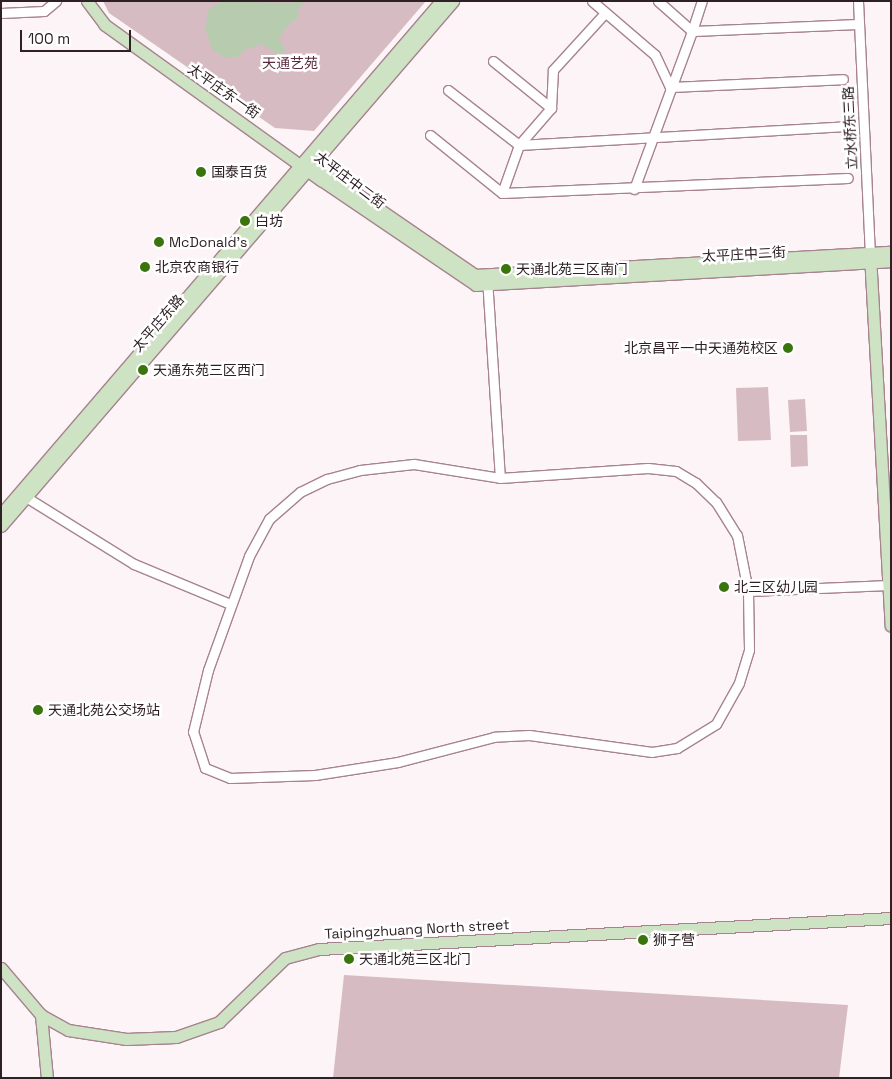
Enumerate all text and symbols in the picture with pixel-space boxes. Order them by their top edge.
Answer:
scale bar [22,20,134,52]
text: 100 m [28,29,70,48]
park label: 天通艺苑 [262,55,318,71]
street label: 太平庄东一街 [185,60,263,122]
street label: 立水桥东三路 [839,86,861,170]
street label: 太平庄中二街 [311,148,389,212]
place label: 国泰百货 [211,164,267,180]
marker: 国泰百货 [195,166,207,178]
place label: 白坊 [255,213,283,229]
marker: 白坊 [239,215,251,227]
place label: McDonald's [169,234,247,250]
marker: McDonald's [153,236,165,248]
street label: 太平庄中二街 [702,243,786,265]
place label: 北京农商银行 [155,259,239,275]
marker: 北京农商银行 [139,261,151,273]
place label: 天通北苑三区南门 [516,261,628,277]
marker: 天通北苑三区南门 [500,263,512,275]
street label: 太平庄东路 [129,291,187,355]
place label: 北京昌平一中天通苑校区 [624,340,778,356]
marker: 北京昌平一中天通苑校区 [782,342,794,354]
place label: 天通东苑三区西门 [153,362,265,378]
marker: 天通东苑三区西门 [137,364,149,376]
place label: 北三区幼儿园 [734,579,818,595]
marker: 北三区幼儿园 [718,581,730,593]
place label: 天通北苑公交场站 [48,702,160,718]
marker: 天通北苑公交场站 [32,704,44,716]
street label: Taipingzhuang North street [324,916,510,942]
place label: 狮子营 [653,932,695,948]
marker: 狮子营 [637,934,649,946]
place label: 天通北苑三区北门 [359,951,471,967]
marker: 天通北苑三区北门 [343,953,355,965]

